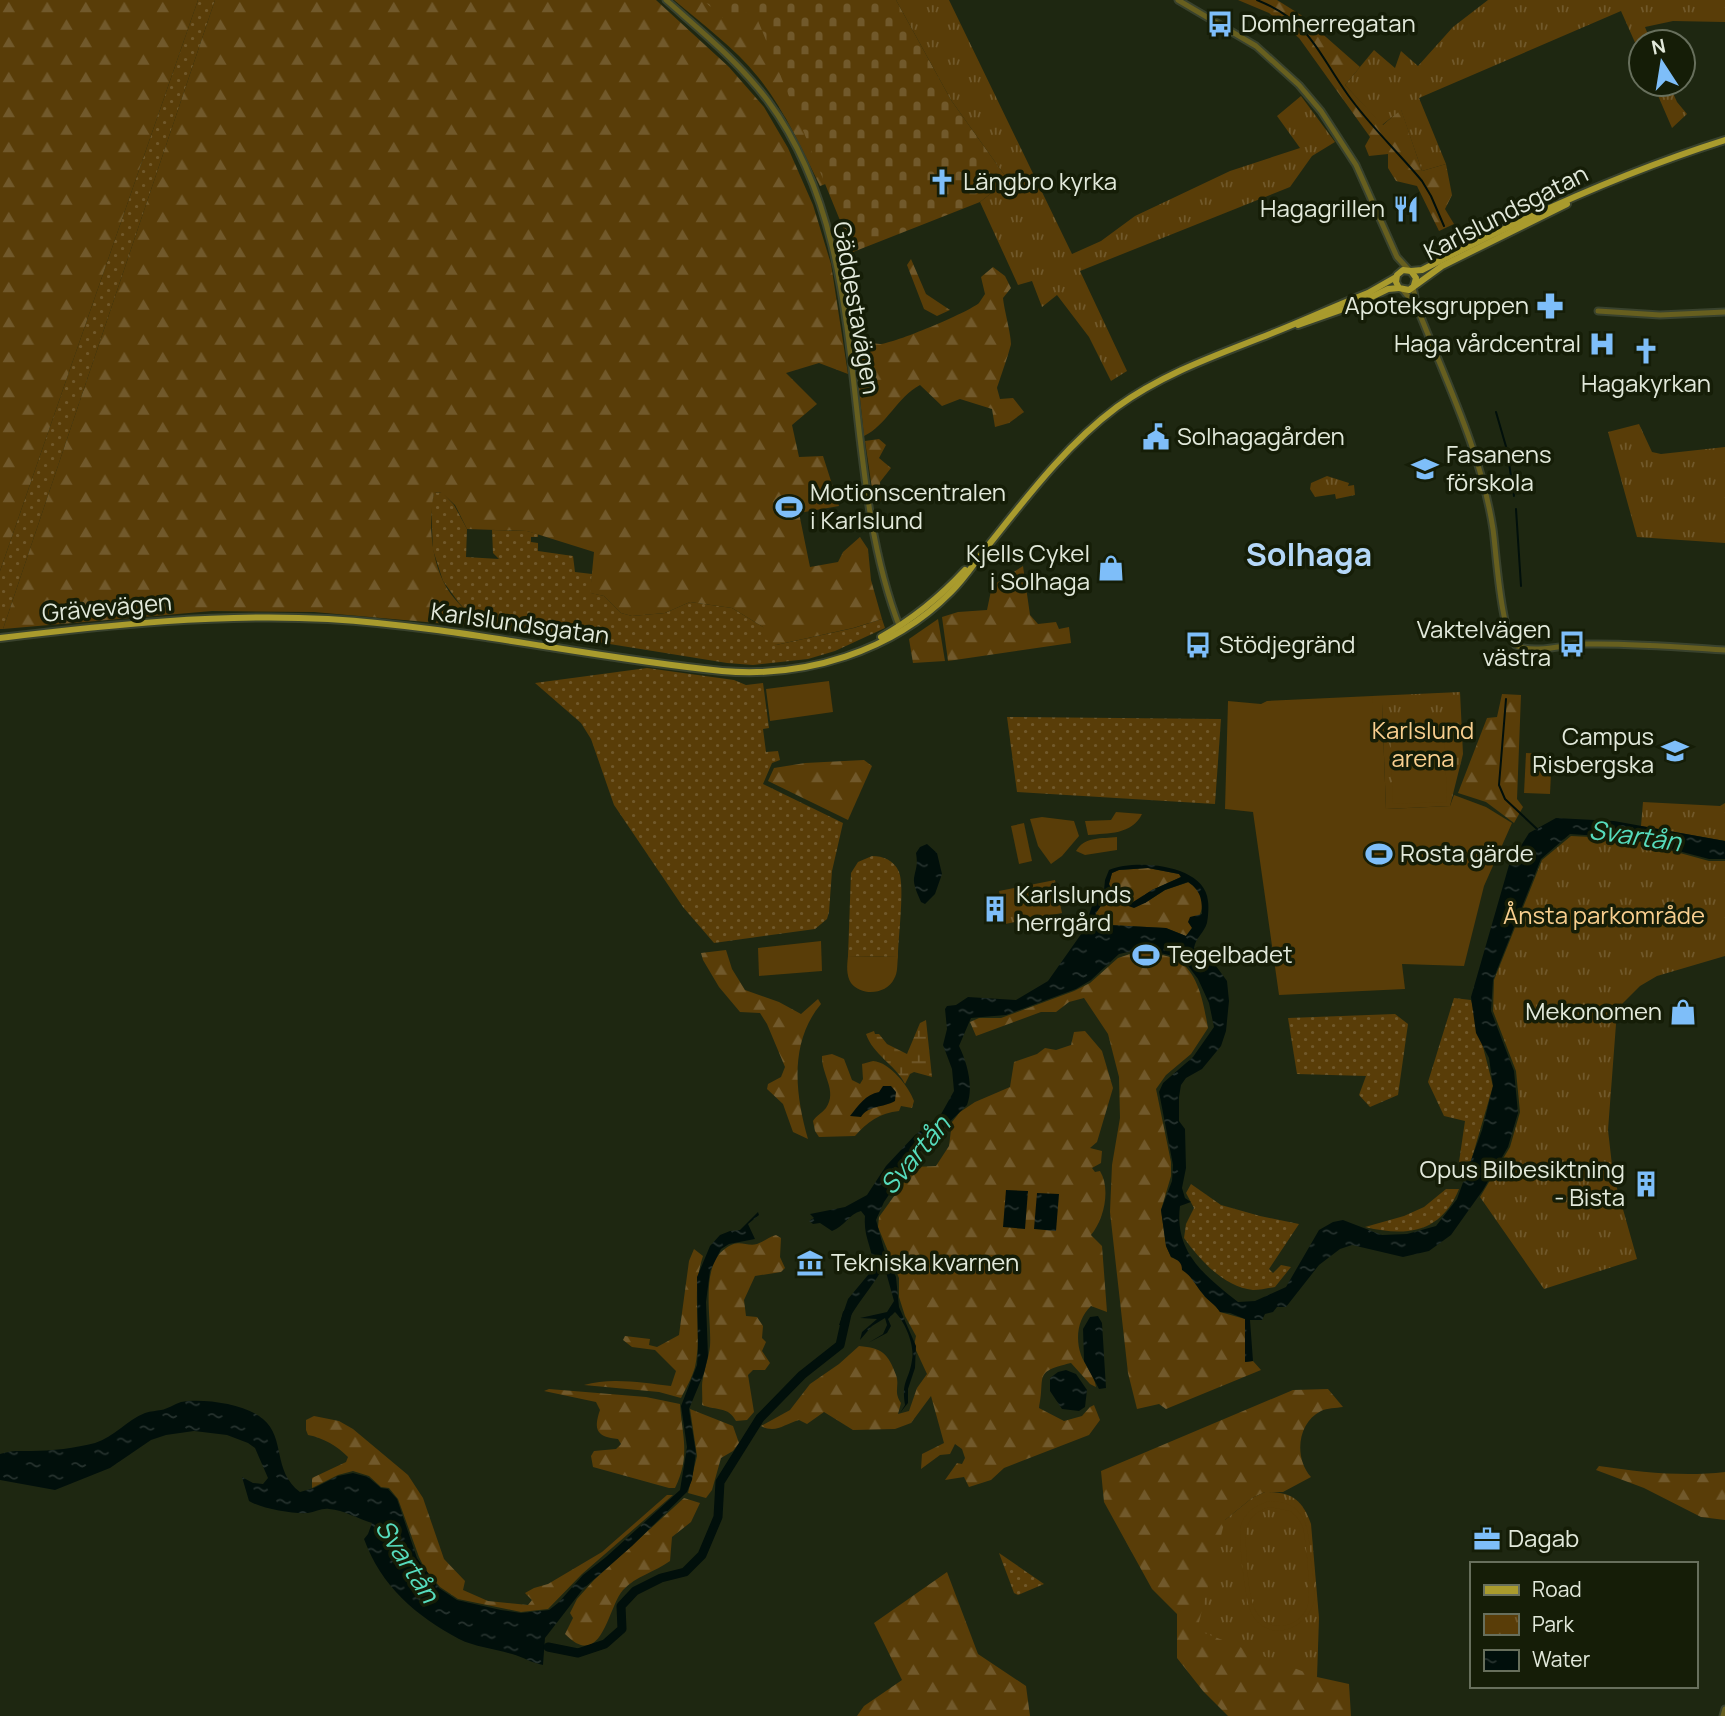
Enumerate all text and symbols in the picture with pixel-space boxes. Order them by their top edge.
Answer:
place label: Domherregatan [1241,6,1416,39]
bus stop icon: Domherregatan [1205,9,1235,39]
north arrow [1627,28,1697,98]
text: N [1649,32,1668,61]
street label: Karlslundsgatan [1418,156,1593,267]
place label: Längbro kyrka [963,164,1117,197]
church icon: Längbro kyrka [927,167,957,197]
place label: Hagagrillen [1260,191,1385,224]
restaurant icon: Hagagrillen [1391,194,1421,224]
street label: Gäddestavägen [826,219,889,397]
place label: Apoteksgruppen [1345,288,1529,321]
pharmacy icon: Apoteksgruppen [1535,291,1565,321]
place label: Haga vårdcentral [1394,326,1581,359]
hospital icon: Haga vårdcentral [1587,329,1617,359]
church icon: Hagakyrkan [1631,336,1661,366]
place label: Hagakyrkan [1581,366,1711,399]
place label: Solhagagården [1177,419,1345,452]
public building icon: Solhagagården [1141,422,1171,452]
place label: Fasanens förskola [1446,437,1552,498]
school or university icon: Fasanens förskola [1410,454,1440,484]
place label: Motionscentralen i Karlslund [810,475,1006,536]
sports icon: Motionscentralen i Karlslund [774,492,804,522]
district label: Solhaga [1246,532,1372,576]
place label: Kjells Cykel i Solhaga [966,536,1090,597]
shop icon: Kjells Cykel i Solhaga [1096,553,1126,583]
street label: Grävevägen [41,584,173,629]
street label: Karlslundsgatan [429,594,612,651]
place label: Vaktelvägen västra [1417,612,1551,673]
place label: Stödjegränd [1219,627,1356,660]
bus stop icon: Vaktelvägen västra [1557,629,1587,659]
bus stop icon: Stödjegränd [1183,630,1213,660]
park label: Karlslund arena [1372,713,1474,774]
place label: Campus Risbergska [1532,719,1654,780]
school or university icon: Campus Risbergska [1660,736,1690,766]
water label: Svartån [1587,811,1685,859]
place label: Rosta gärde [1400,836,1534,869]
sports icon: Rosta gärde [1364,839,1394,869]
place label: Karlslunds herrgård [1016,877,1131,938]
building icon: Karlslunds herrgård [980,894,1010,924]
park label: Ånsta parkområde [1503,898,1705,931]
place label: Tegelbadet [1167,937,1293,970]
sports icon: Tegelbadet [1131,940,1161,970]
place label: Mekonomen [1525,994,1662,1027]
shop icon: Mekonomen [1668,997,1698,1027]
water label: Svartån [871,1106,959,1201]
place label: Opus Bilbesiktning - Bista [1420,1152,1625,1213]
building icon: Opus Bilbesiktning - Bista [1631,1169,1661,1199]
place label: Tekniska kvarnen [831,1245,1019,1278]
museum icon: Tekniska kvarnen [795,1248,825,1278]
water label: Svartån [368,1512,449,1610]
place label: Dagab [1508,1521,1579,1554]
office icon: Dagab [1472,1524,1502,1554]
legend [1470,1562,1697,1688]
text: Road [1532,1575,1582,1603]
text: Park [1532,1610,1574,1638]
text: Water [1532,1645,1591,1673]

